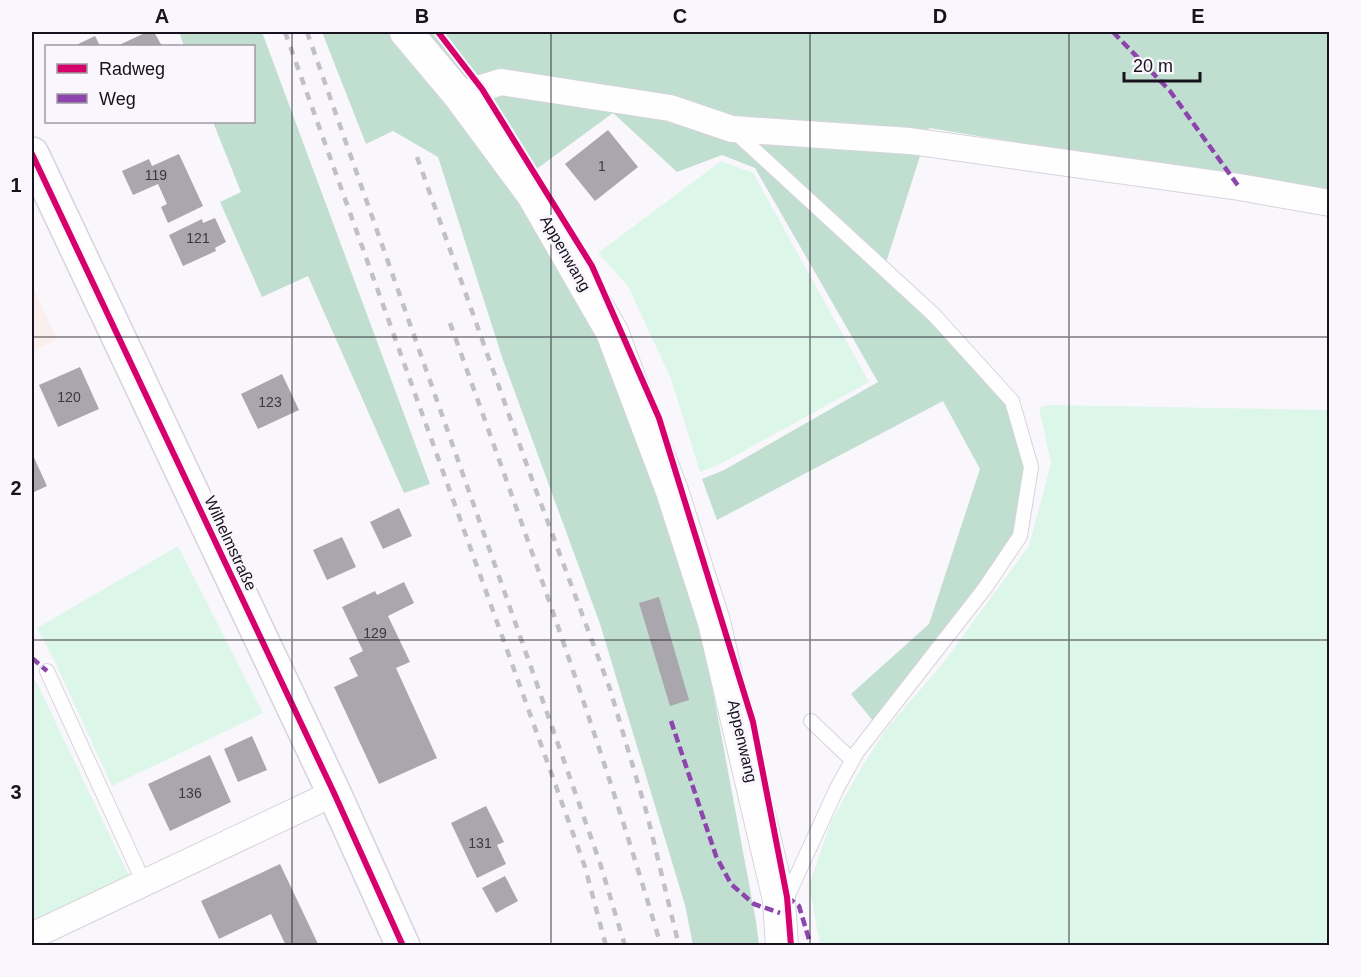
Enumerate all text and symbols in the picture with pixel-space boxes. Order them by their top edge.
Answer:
text: A [155,5,169,27]
text: B [415,5,429,27]
text: C [673,5,687,27]
text: D [933,5,947,27]
text: E [1191,5,1205,27]
legend [45,45,255,123]
scale bar [1124,45,1200,83]
text: 20 m [1133,56,1173,76]
text: Radweg [99,59,165,79]
text: Weg [99,89,136,109]
house number: 1 [598,158,606,174]
house number: 119 [145,167,167,183]
text: 1 [10,174,22,196]
street label: Appenwang [537,212,594,294]
house number: 121 [186,230,210,246]
house number: 120 [57,389,81,405]
house number: 123 [258,394,282,410]
text: 2 [10,477,22,499]
street label: Wilhelmstraße [201,493,260,593]
house number: 129 [363,625,387,641]
street label: Appenwang [725,698,760,784]
text: 3 [10,781,22,803]
house number: 136 [178,785,202,801]
house number: 131 [468,835,492,851]

